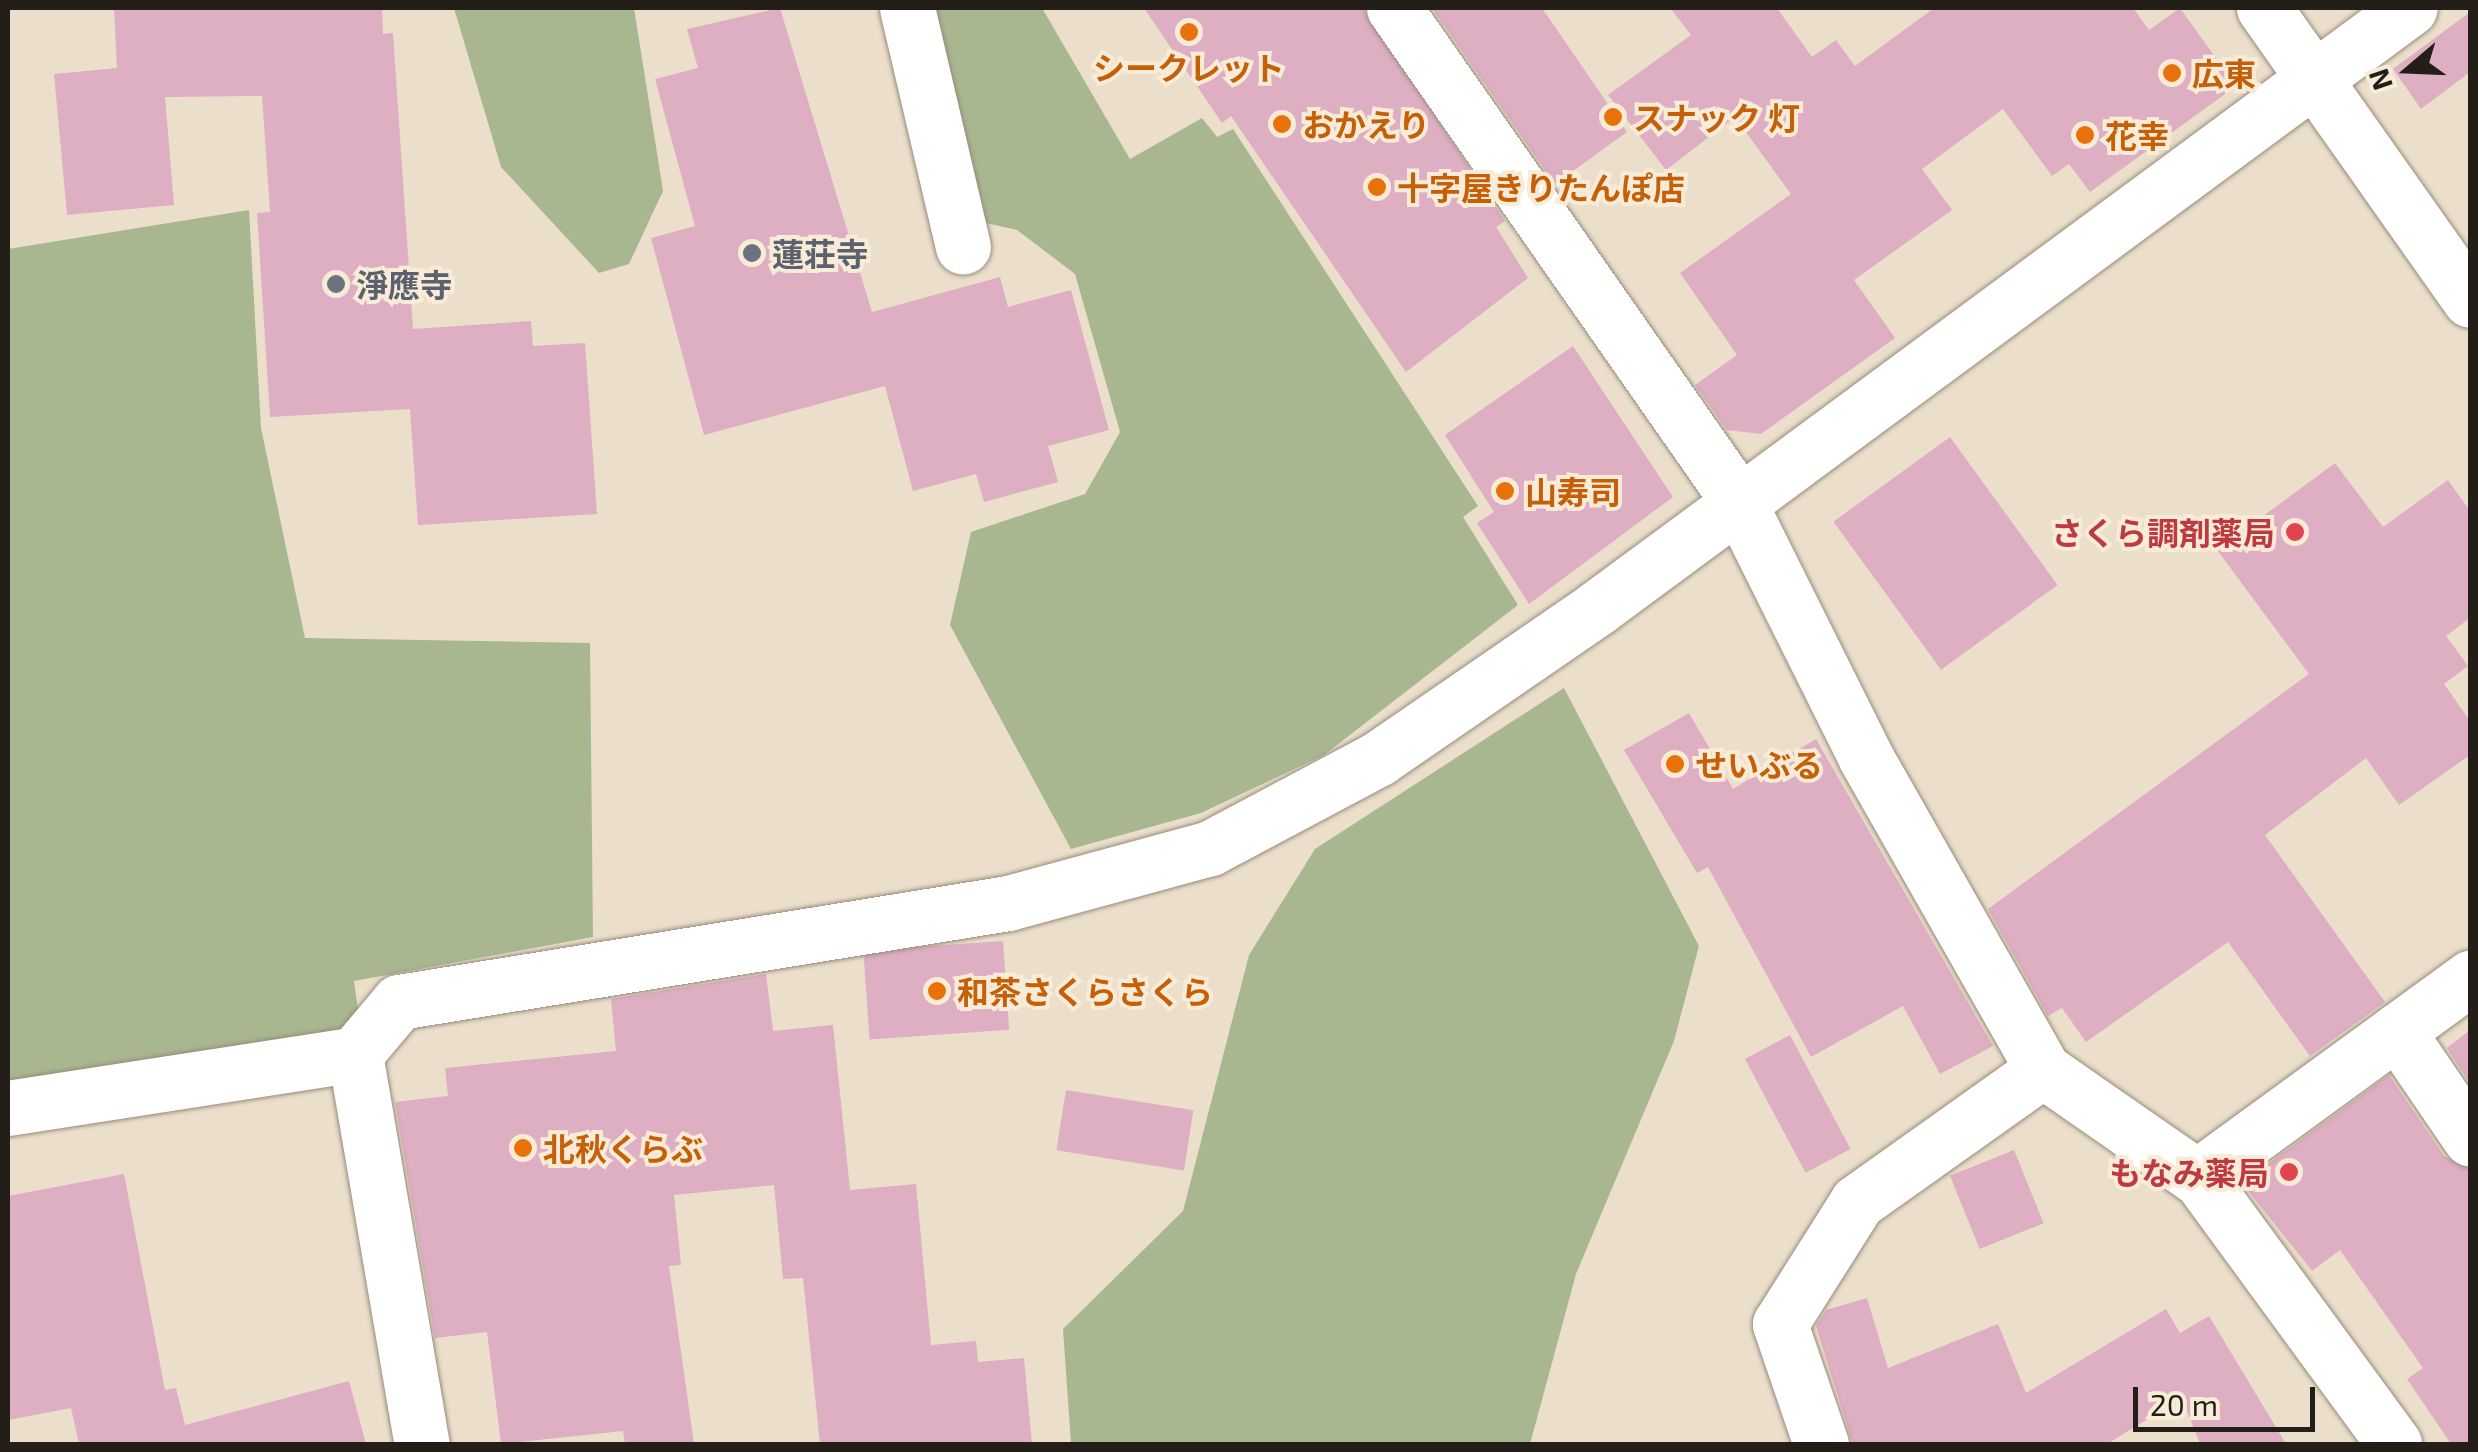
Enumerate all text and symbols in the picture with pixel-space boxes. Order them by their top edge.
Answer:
north arrow [2358,20,2458,120]
marker: シークレット [1178,21,1200,43]
place label: シークレット [1093,48,1285,86]
place label: 広東 [2192,54,2256,92]
marker: 広東 [2161,62,2183,84]
text: N [2360,65,2399,95]
place label: スナック 灯 [1633,98,1800,136]
place label: おかえり [1302,105,1430,143]
marker: スナック 灯 [1602,106,1624,128]
marker: おかえり [1271,113,1293,135]
place label: 花幸 [2105,116,2169,154]
marker: 花幸 [2074,124,2096,146]
place label: 十字屋きりたんぽ店 [1397,168,1685,206]
marker: 十字屋きりたんぽ店 [1366,176,1388,198]
place label: 蓮荘寺 [772,234,868,272]
marker: 蓮荘寺 [741,242,763,264]
place label: 淨應寺 [356,265,452,303]
marker: 淨應寺 [325,273,347,295]
place label: 山寿司 [1525,472,1621,510]
marker: 山寿司 [1494,480,1516,502]
place label: さくら調剤薬局 [2051,513,2275,551]
marker: さくら調剤薬局 [2284,521,2306,543]
place label: せいぶる [1695,745,1823,783]
marker: せいぶる [1664,753,1686,775]
place label: 和茶さくらさくら [957,972,1213,1010]
marker: 和茶さくらさくら [926,980,948,1002]
place label: 北秋くらぶ [543,1129,703,1167]
marker: 北秋くらぶ [512,1137,534,1159]
place label: もなみ薬局 [2109,1153,2269,1191]
marker: もなみ薬局 [2278,1161,2300,1183]
scale bar [2138,1367,2320,1429]
text: 20 m [2150,1386,2218,1422]

